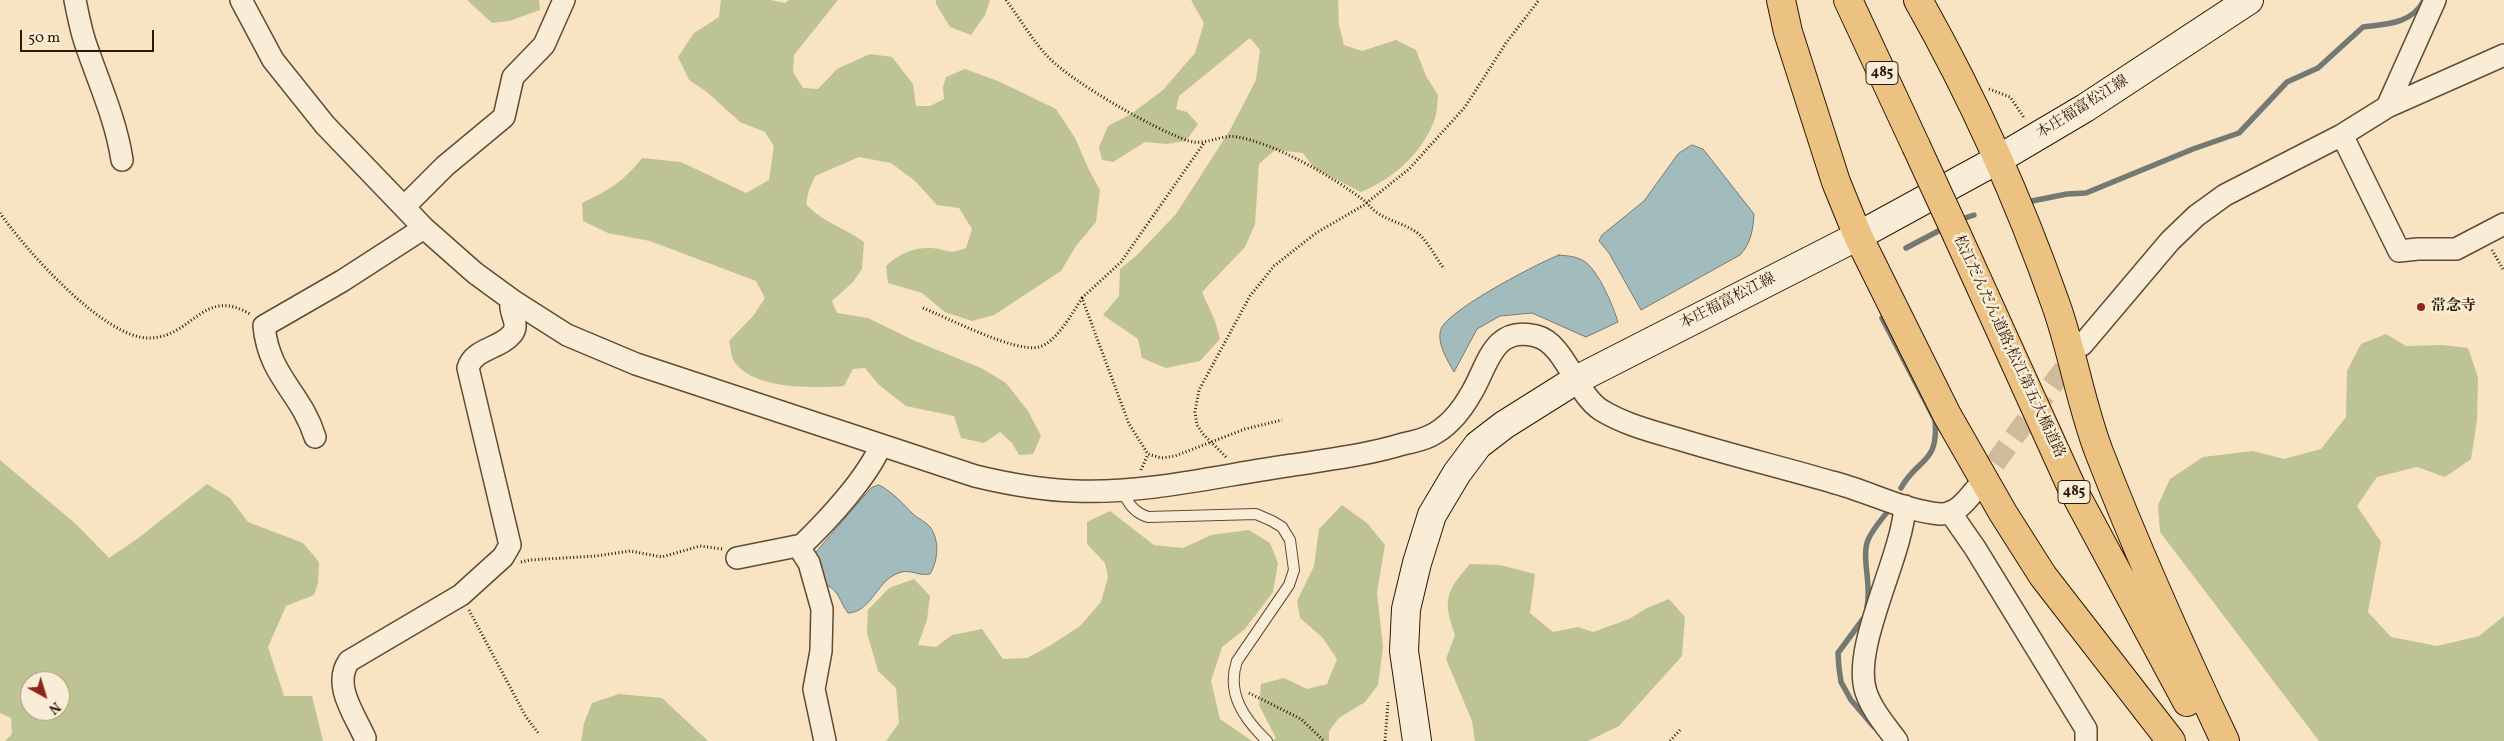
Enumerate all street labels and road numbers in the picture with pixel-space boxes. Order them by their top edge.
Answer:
road number: 485 [1866,62,1898,84]
street label: 本庄福富松江線 [2034,73,2132,143]
street label: 松江だんだん道路;松江第五大橋道路 [1948,233,2068,461]
street label: 本庄福富松江線 [1677,270,1779,334]
road number: 485 [2058,481,2090,504]

